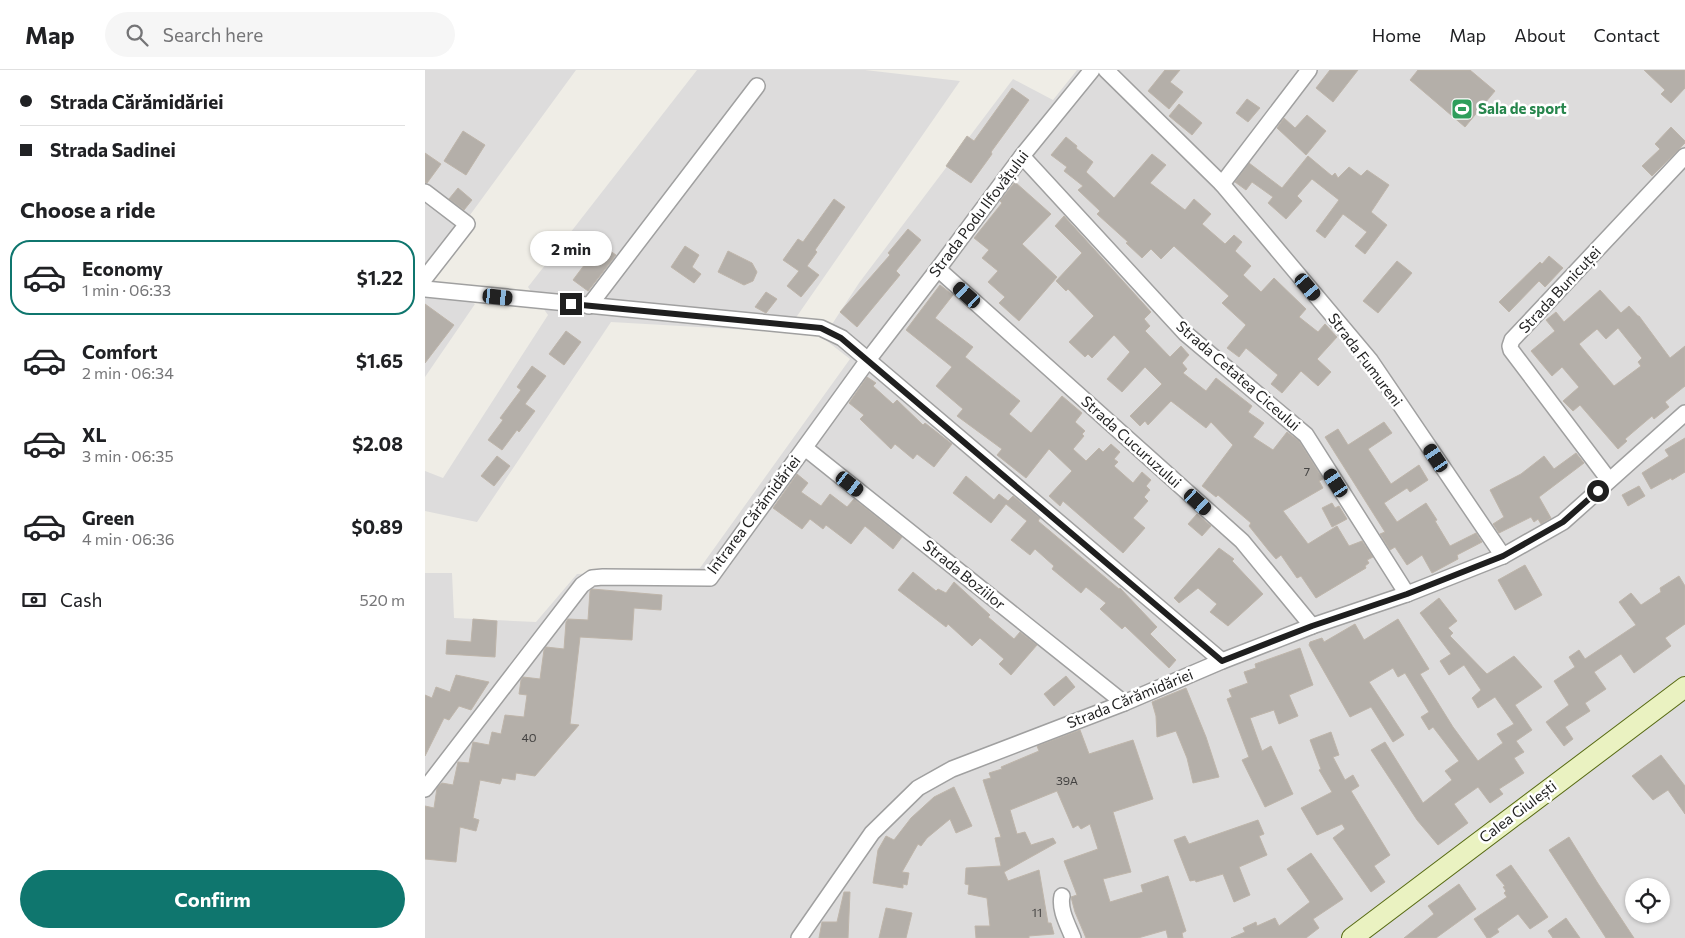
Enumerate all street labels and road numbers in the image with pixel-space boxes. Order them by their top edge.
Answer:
street label: Strada Podu Ilfovățului [925,146,1033,282]
street label: Strada Bunicuței [1514,242,1606,338]
street label: Strada Fumureni [1325,309,1407,410]
street label: Strada Cetatea Ciceului [1173,316,1304,434]
street label: Strada Cucuruzului [1078,392,1185,491]
street label: Intrarea Cărămidăriei [703,452,804,577]
street label: Strada Boziilor [920,536,1009,613]
street label: Strada Cărămidăriei [1064,665,1195,732]
street label: Calea Giulești [1475,776,1561,848]

